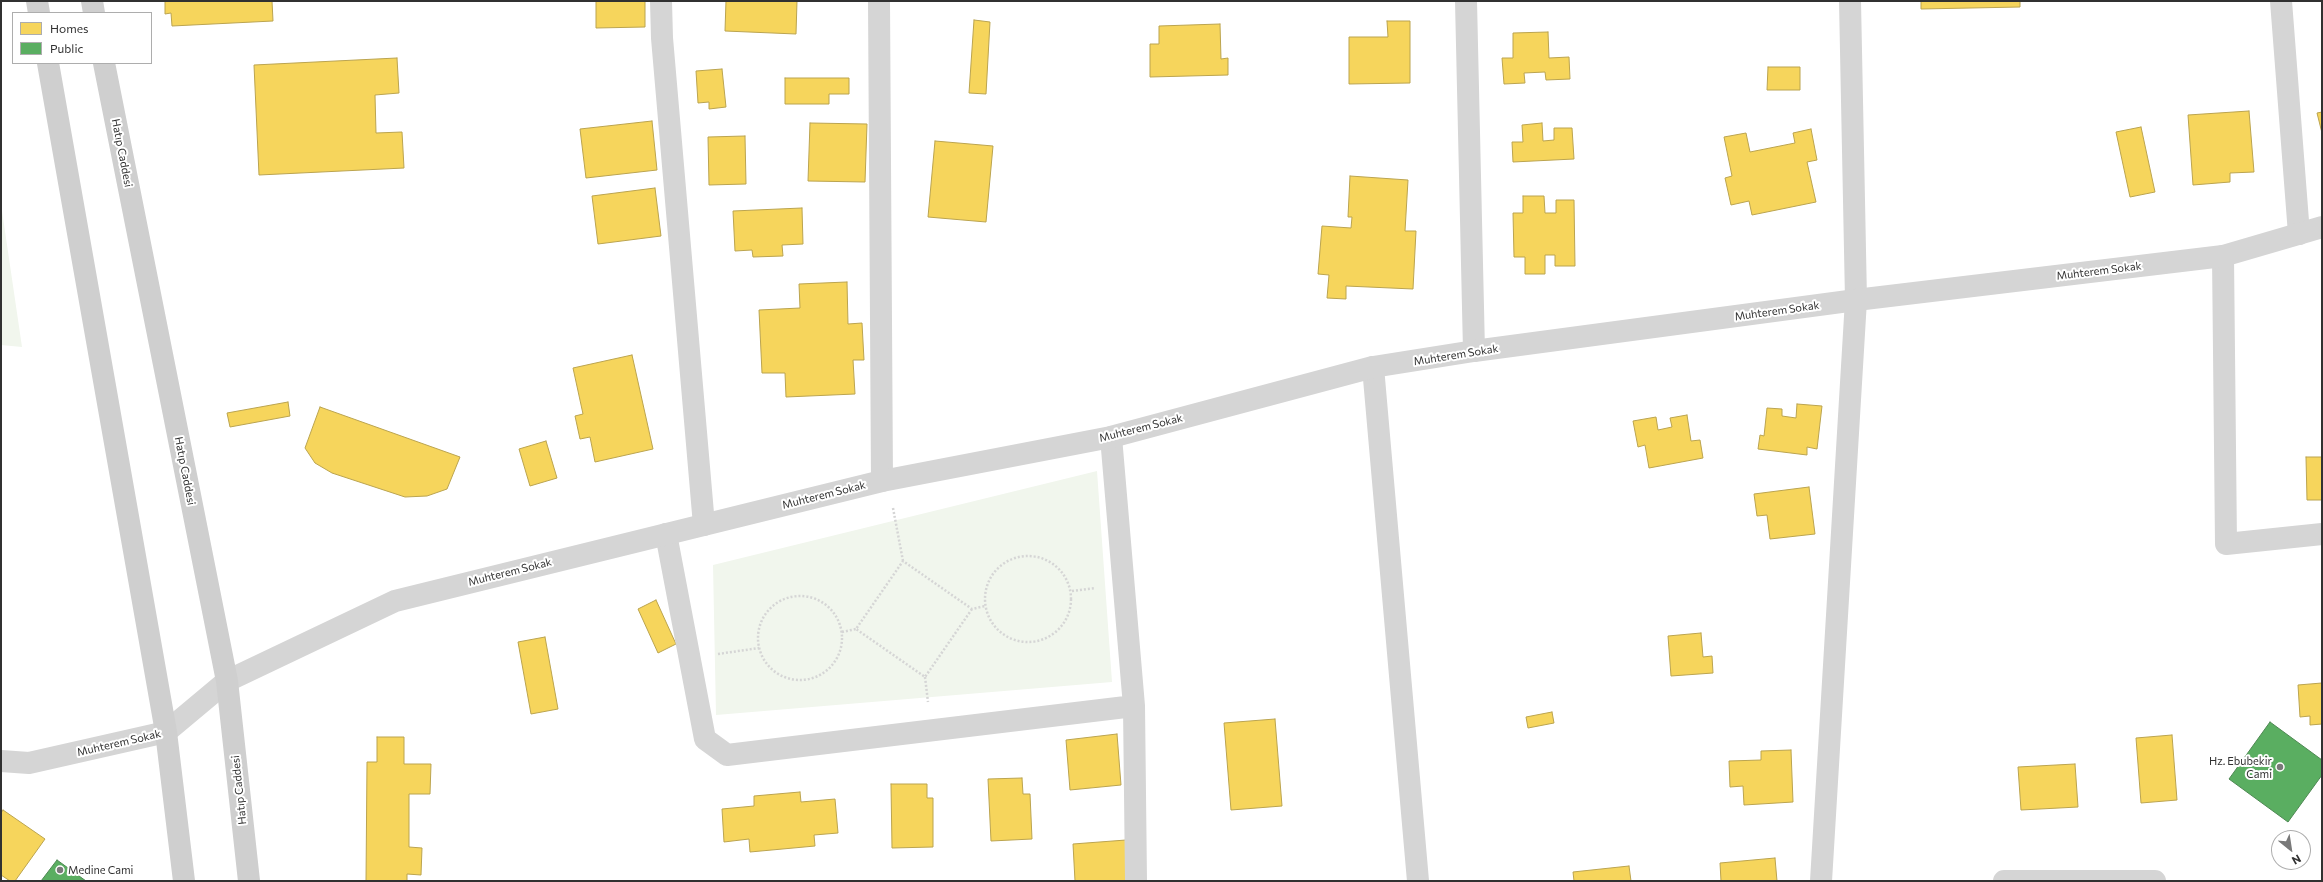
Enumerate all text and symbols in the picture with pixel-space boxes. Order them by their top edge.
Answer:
legend [12,12,152,64]
text: Homes [50,21,88,35]
text: Public [50,41,83,55]
street label: Hatıp Caddesi [109,118,135,188]
street label: Muhterem Sokak [2056,259,2142,283]
street label: Muhterem Sokak [1734,299,1820,323]
street label: Muhterem Sokak [1413,342,1499,368]
street label: Muhterem Sokak [1098,411,1184,445]
street label: Hatıp Caddesi [172,436,198,506]
street label: Muhterem Sokak [781,478,867,512]
street label: Muhterem Sokak [467,555,553,589]
street label: Muhterem Sokak [76,727,162,759]
place label: Hz. Ebubekir Cami [2209,754,2272,780]
street label: Hatıp Caddesi [229,755,249,825]
marker: Hz. Ebubekir Cami [2275,762,2285,772]
north arrow [2271,830,2311,870]
text: N [2290,852,2304,868]
place label: Medine Cami [68,863,133,877]
marker: Medine Cami [55,865,65,875]

